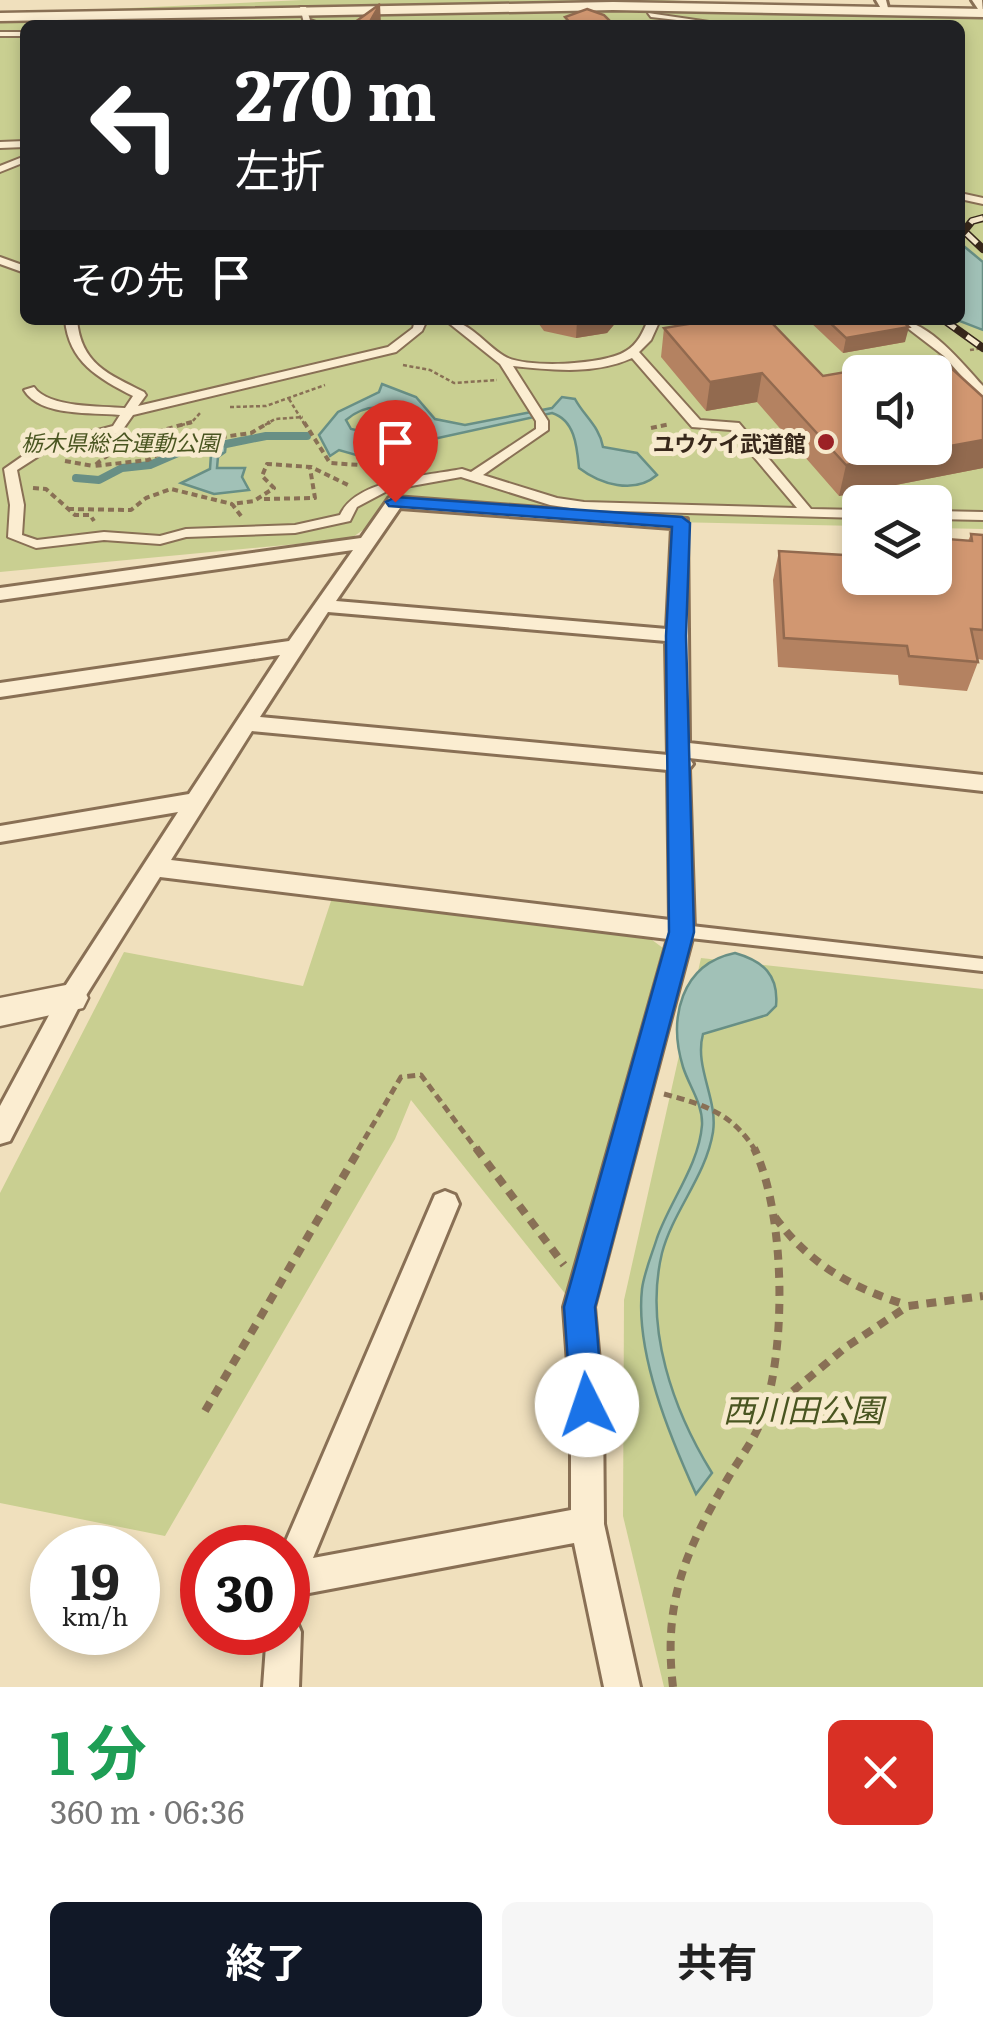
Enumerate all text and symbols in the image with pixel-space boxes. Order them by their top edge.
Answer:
text: 270 m [235,39,437,143]
icon: left [70,60,200,190]
text: 左折 [235,134,325,201]
text: その先 [70,249,184,306]
icon: arrive [204,250,259,305]
map controls [842,355,952,595]
button: sound [842,355,952,465]
pin [353,400,438,503]
icon: arrive [368,415,423,470]
park label: 栃木県総合運動公園 [21,425,222,458]
place label: ユウケイ武道館 [652,426,806,459]
marker: ユウケイ武道館 [815,431,837,453]
button: layers [842,485,952,595]
position arrow [535,1353,639,1457]
park label: 西川田公園 [723,1384,887,1432]
speed limit sign: 30 [180,1525,310,1655]
text: 19 [70,1541,120,1615]
text: km/h [62,1597,128,1634]
text: 1 分 [50,1704,147,1793]
button: close [828,1720,933,1825]
text: 360 m · 06:36 [50,1786,244,1834]
button: 終了 [50,1902,482,2017]
button: 共有 [502,1902,933,2017]

